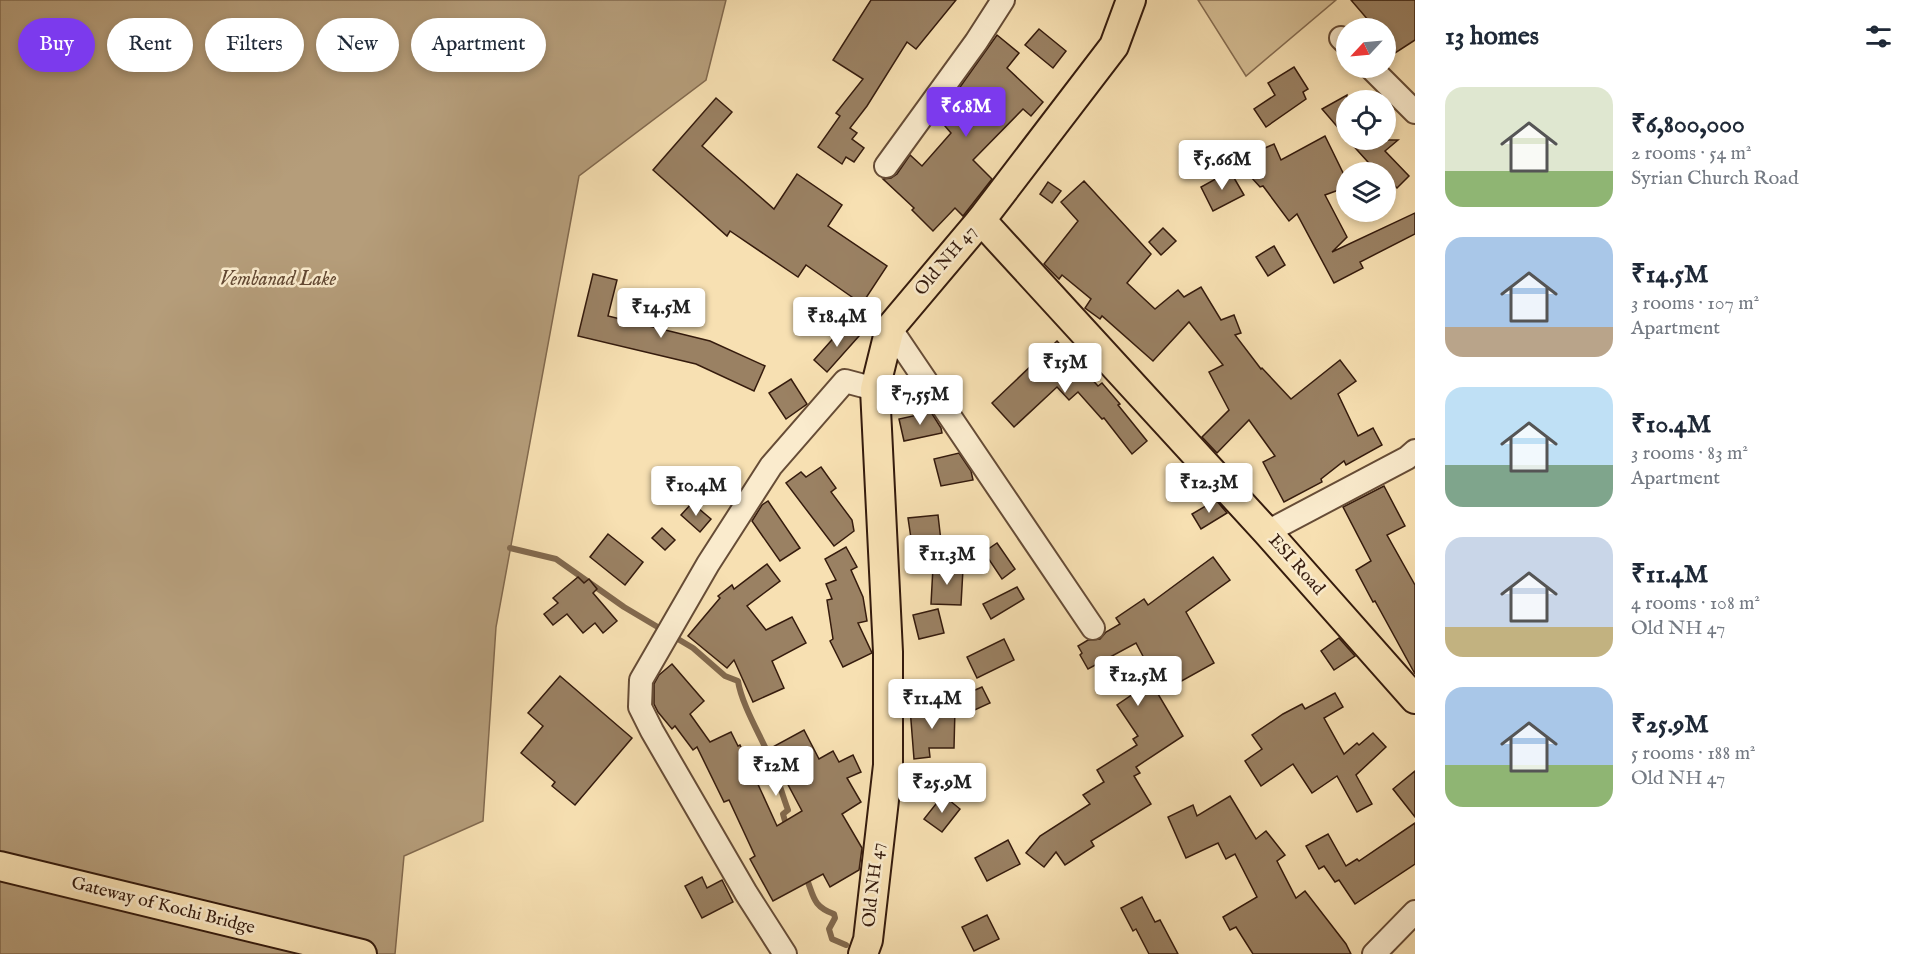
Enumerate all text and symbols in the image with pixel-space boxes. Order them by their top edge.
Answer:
chip: Buy [18,18,95,72]
chip: Rent [107,18,193,72]
chip: Filters [205,18,304,72]
chip: New [316,18,399,72]
chip: Apartment [411,18,546,72]
north arrow [1336,18,1396,78]
map controls [1336,18,1396,222]
text: 13 homes [1445,20,1539,53]
icon: filters [1862,20,1895,53]
pin: ₹6.8M [924,87,1008,138]
button: locate [1336,90,1396,150]
text: ₹6.8M [941,94,991,119]
text: ₹6,800,000 [1631,108,1745,141]
icon: home [1493,111,1565,183]
pin: ₹5.66M [1173,140,1271,191]
text: 2 rooms · 54 m² [1631,141,1752,166]
text: ₹5.66M [1193,147,1251,172]
button: layers [1336,162,1396,222]
text: Syrian Church Road [1631,166,1799,191]
street label: Old NH 47 [910,221,982,301]
text: ₹14.5M [1631,258,1708,291]
icon: home [1493,261,1565,333]
water label: Vembanad Lake [220,267,337,292]
pin: ₹14.5M [612,288,710,339]
text: 3 rooms · 107 m² [1631,291,1759,316]
text: ₹14.5M [631,295,691,320]
pin: ₹18.4M [788,297,886,348]
text: ₹18.4M [807,304,867,329]
text: Apartment [1631,316,1720,341]
pin: ₹15M [1029,343,1101,394]
text: ₹15M [1043,350,1087,375]
pin: ₹7.55M [871,375,969,426]
text: ₹7.55M [891,382,949,407]
text: ₹10.4M [1631,408,1711,441]
icon: home [1493,411,1565,483]
text: 3 rooms · 83 m² [1631,441,1748,466]
pin: ₹12.3M [1160,463,1258,514]
pin: ₹10.4M [647,466,745,517]
text: Apartment [1631,466,1720,491]
text: ₹12.3M [1180,470,1238,495]
text: ₹10.4M [665,473,727,498]
street label: ESI Road [1263,530,1330,601]
pin: ₹11.3M [898,535,996,586]
text: ₹11.3M [919,542,975,567]
text: ₹11.4M [1631,558,1708,591]
icon: home [1493,561,1565,633]
text: 4 rooms · 108 m² [1631,591,1760,616]
text: Old NH 47 [1631,616,1725,641]
pin: ₹12.5M [1089,656,1187,707]
text: ₹12.5M [1109,663,1167,688]
pin: ₹11.4M [883,679,981,730]
text: ₹11.4M [902,686,962,711]
text: ₹25.9M [1631,708,1709,741]
icon: home [1493,711,1565,783]
text: 5 rooms · 188 m² [1631,741,1756,766]
pin: ₹12M [740,746,812,797]
text: ₹12M [752,753,800,778]
pin: ₹25.9M [893,763,991,814]
text: Old NH 47 [1631,766,1725,791]
text: ₹25.9M [912,770,972,795]
street label: Old NH 47 [858,842,890,928]
street label: Gateway of Kochi Bridge [69,872,257,940]

